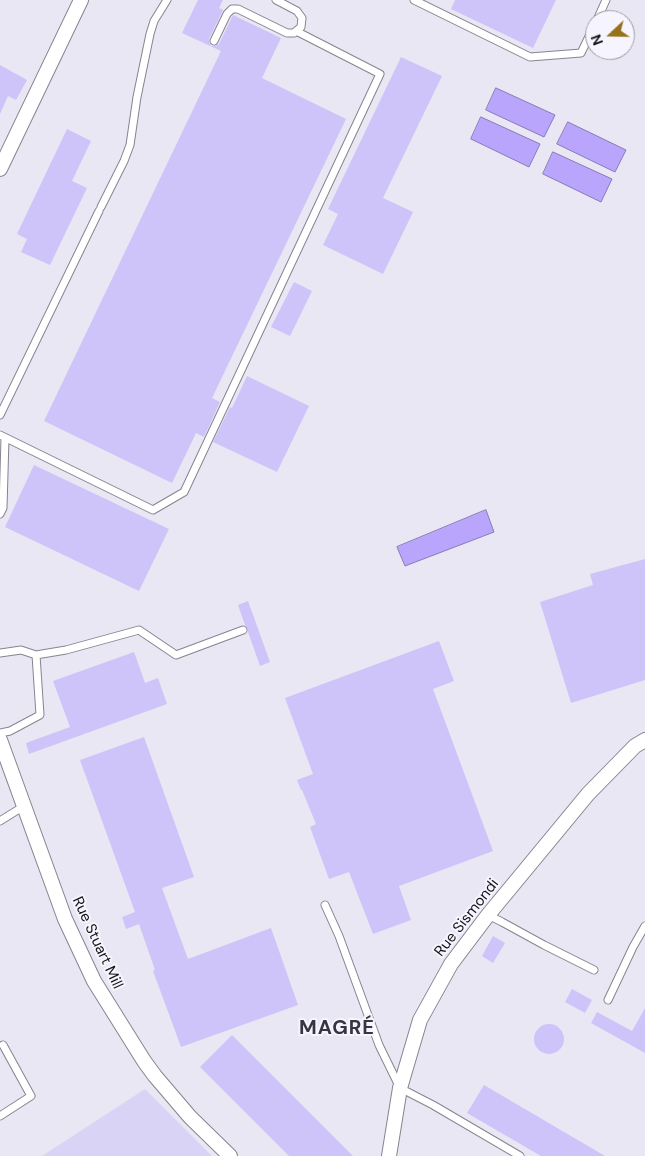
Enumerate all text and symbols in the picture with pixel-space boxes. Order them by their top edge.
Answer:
north arrow [585,10,635,60]
text: N [587,32,607,48]
street label: Rue Sismondi [431,876,503,960]
street label: Rue Stuart Mill [68,894,126,992]
district label: MAGRÉ [298,1017,376,1041]

